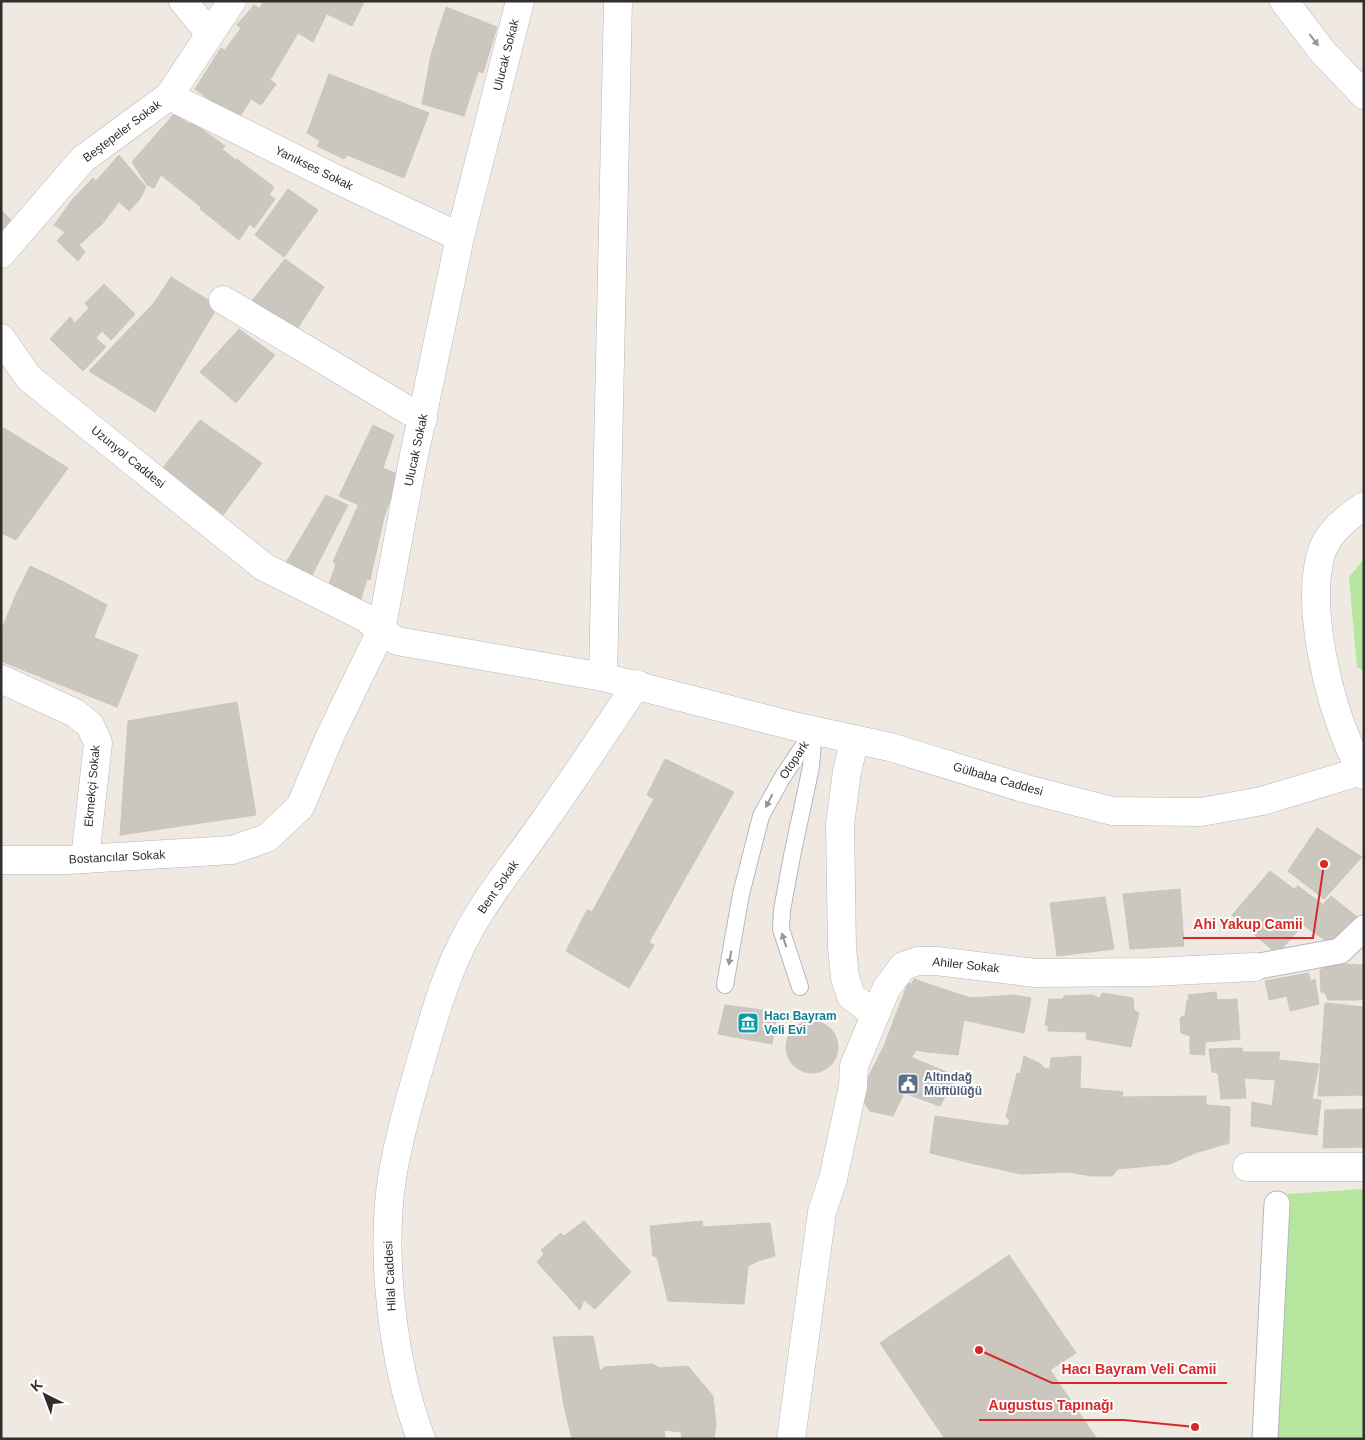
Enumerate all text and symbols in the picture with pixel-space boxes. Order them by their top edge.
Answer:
street label: Ulucak Sokak [490,17,522,92]
one-way arrow [1308,33,1319,46]
street label: Beştepeler Sokak [80,97,165,165]
street label: Yanıkses Sokak [273,143,356,193]
street label: Ulucak Sokak [402,412,431,487]
street label: Uzunyol Caddesi [88,423,168,491]
street label: Otopark [776,738,812,782]
street label: Ekmekçi Sokak [81,744,103,827]
street label: Gülbaba Caddesi [951,759,1045,799]
one-way arrow [765,794,773,808]
street label: Bostancılar Sokak [68,847,167,867]
street label: Bent Sokak [475,857,522,916]
callout: Ahi Yakup Camii [1183,909,1313,938]
text: Ahi Yakup Camii [1193,916,1303,932]
one-way arrow [780,933,788,948]
one-way arrow [725,950,733,966]
street label: Ahiler Sokak [932,955,1001,976]
place label: Hacı Bayram Veli Evi [764,1009,837,1037]
museum icon: Hacı Bayram Veli Evi [736,1011,760,1035]
place label: Altındağ Müftülüğü [924,1070,982,1098]
public building icon: Altındağ Müftülüğü [896,1072,920,1096]
street label: Hilal Caddesi [381,1240,399,1312]
callout: Hacı Bayram Veli Camii [1052,1354,1227,1383]
text: Hacı Bayram Veli Camii [1062,1361,1216,1377]
north arrow [20,1370,70,1420]
text: K [27,1376,45,1395]
callout: Augustus Tapınağı [979,1391,1124,1420]
text: Augustus Tapınağı [989,1397,1113,1413]

